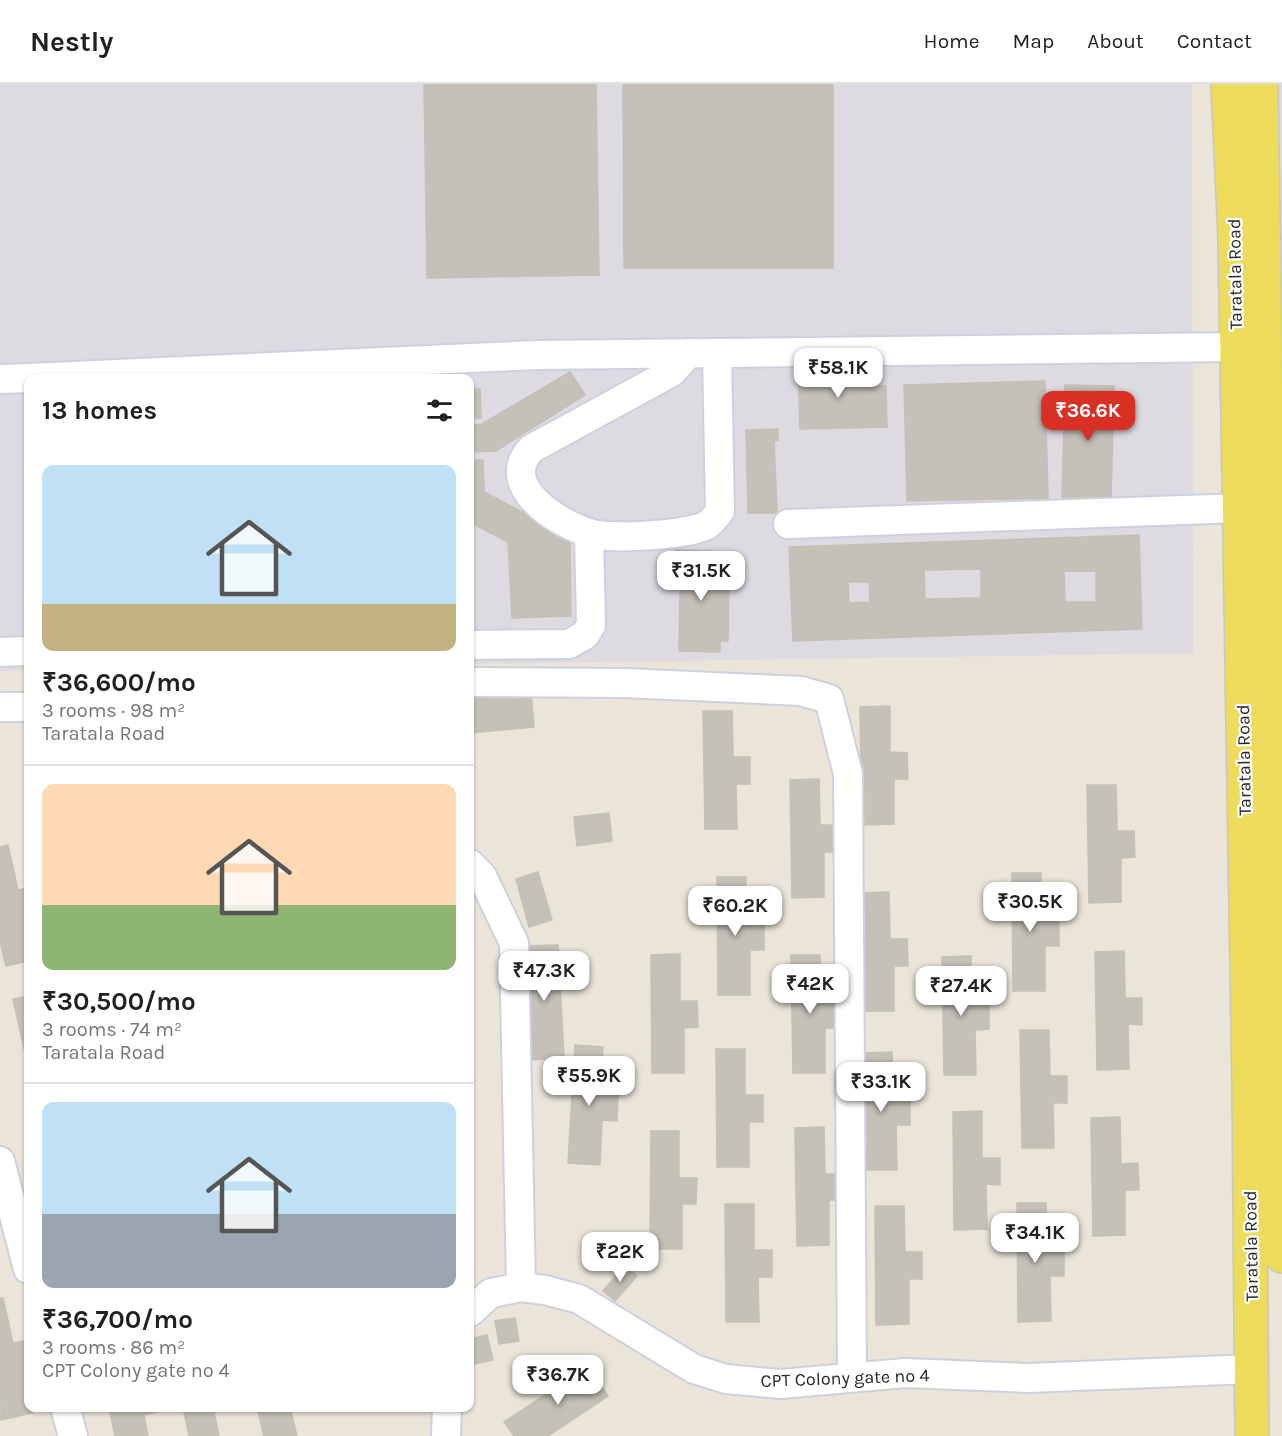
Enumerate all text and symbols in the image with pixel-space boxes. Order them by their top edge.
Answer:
text: Nestly [30,25,113,58]
text: Home [924,29,980,53]
text: Map [1013,29,1054,53]
text: About [1087,29,1144,53]
text: Contact [1177,29,1252,53]
street label: Taratala Road [1223,218,1247,330]
pin: ₹58.1K [789,348,887,399]
text: ₹58.1K [808,356,868,379]
pin: ₹36.6K [1039,391,1137,442]
icon: filters [423,394,456,427]
text: 13 homes [42,395,157,426]
text: ₹36.6K [1055,399,1121,422]
icon: home [195,504,303,612]
pin: ₹31.5K [652,551,750,602]
text: ₹31.5K [671,559,731,582]
text: ₹36,600/mo [42,667,196,698]
text: 3 rooms · 98 m² [42,699,185,722]
street label: Taratala Road [1232,704,1256,816]
text: Taratala Road [42,722,165,745]
icon: home [195,823,303,931]
pin: ₹30.5K [981,882,1079,933]
pin: ₹60.2K [686,886,784,937]
text: ₹30.5K [997,890,1063,913]
text: ₹60.2K [702,894,768,917]
pin: ₹47.3K [495,951,593,1002]
text: ₹47.3K [512,959,576,982]
pin: ₹42K [774,964,846,1015]
pin: ₹27.4K [912,966,1010,1017]
text: ₹42K [786,972,834,995]
text: ₹27.4K [930,974,992,997]
text: ₹30,500/mo [42,986,196,1017]
text: 3 rooms · 74 m² [42,1018,182,1041]
text: Taratala Road [42,1041,165,1064]
pin: ₹55.9K [540,1056,638,1107]
pin: ₹33.1K [832,1062,930,1113]
text: ₹55.9K [557,1064,621,1087]
text: ₹33.1K [851,1070,911,1093]
icon: home [195,1141,303,1249]
street label: Taratala Road [1239,1190,1263,1302]
pin: ₹34.1K [986,1213,1084,1264]
text: ₹34.1K [1005,1221,1065,1244]
pin: ₹22K [584,1232,656,1283]
text: ₹22K [596,1240,644,1263]
text: ₹36,700/mo [42,1304,193,1335]
text: 3 rooms · 86 m² [42,1336,185,1359]
pin: ₹36.7K [509,1355,607,1406]
text: CPT Colony gate no 4 [42,1359,230,1382]
text: ₹36.7K [526,1363,590,1386]
street label: CPT Colony gate no 4 [760,1364,930,1392]

